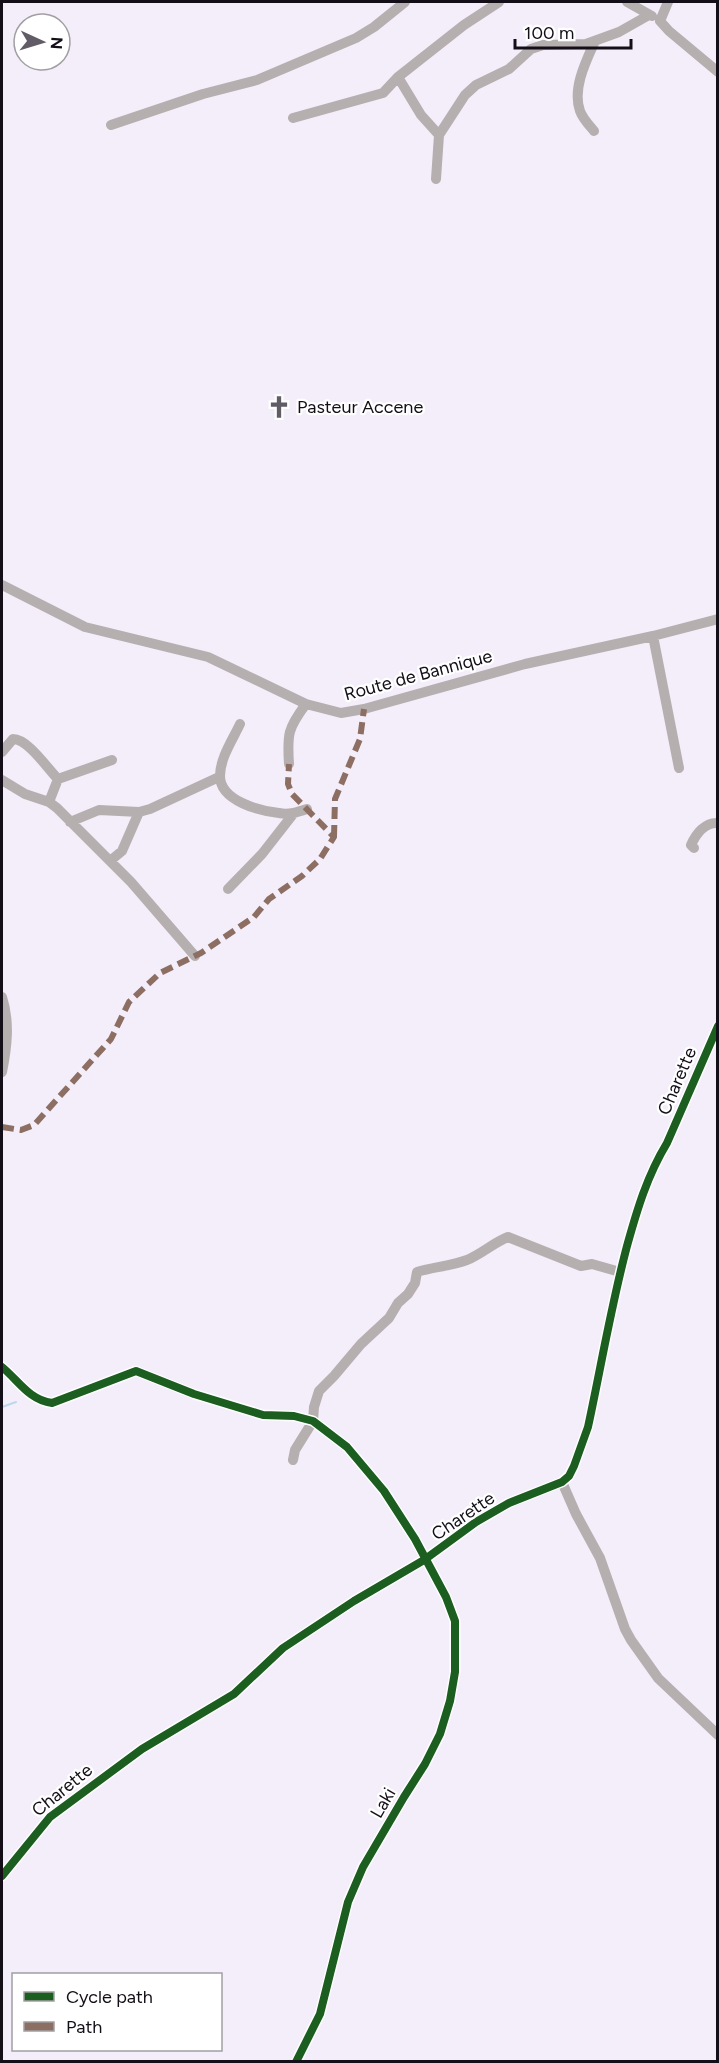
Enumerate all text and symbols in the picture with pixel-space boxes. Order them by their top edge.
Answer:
north arrow [12,12,72,72]
scale bar [515,12,630,50]
text: 100 m [524,22,574,44]
text: N [47,36,66,50]
church icon: Pasteur Accene [266,394,292,420]
place label: Pasteur Accene [297,396,423,418]
street label: Route de Bannique [342,645,495,705]
street label: Charette [653,1044,701,1118]
street label: Charette [427,1487,499,1545]
street label: Charette [27,1759,97,1821]
street label: Laki [366,1784,400,1822]
legend [12,1973,222,2051]
text: Cycle path [66,1986,153,2008]
text: Path [66,2016,102,2038]

